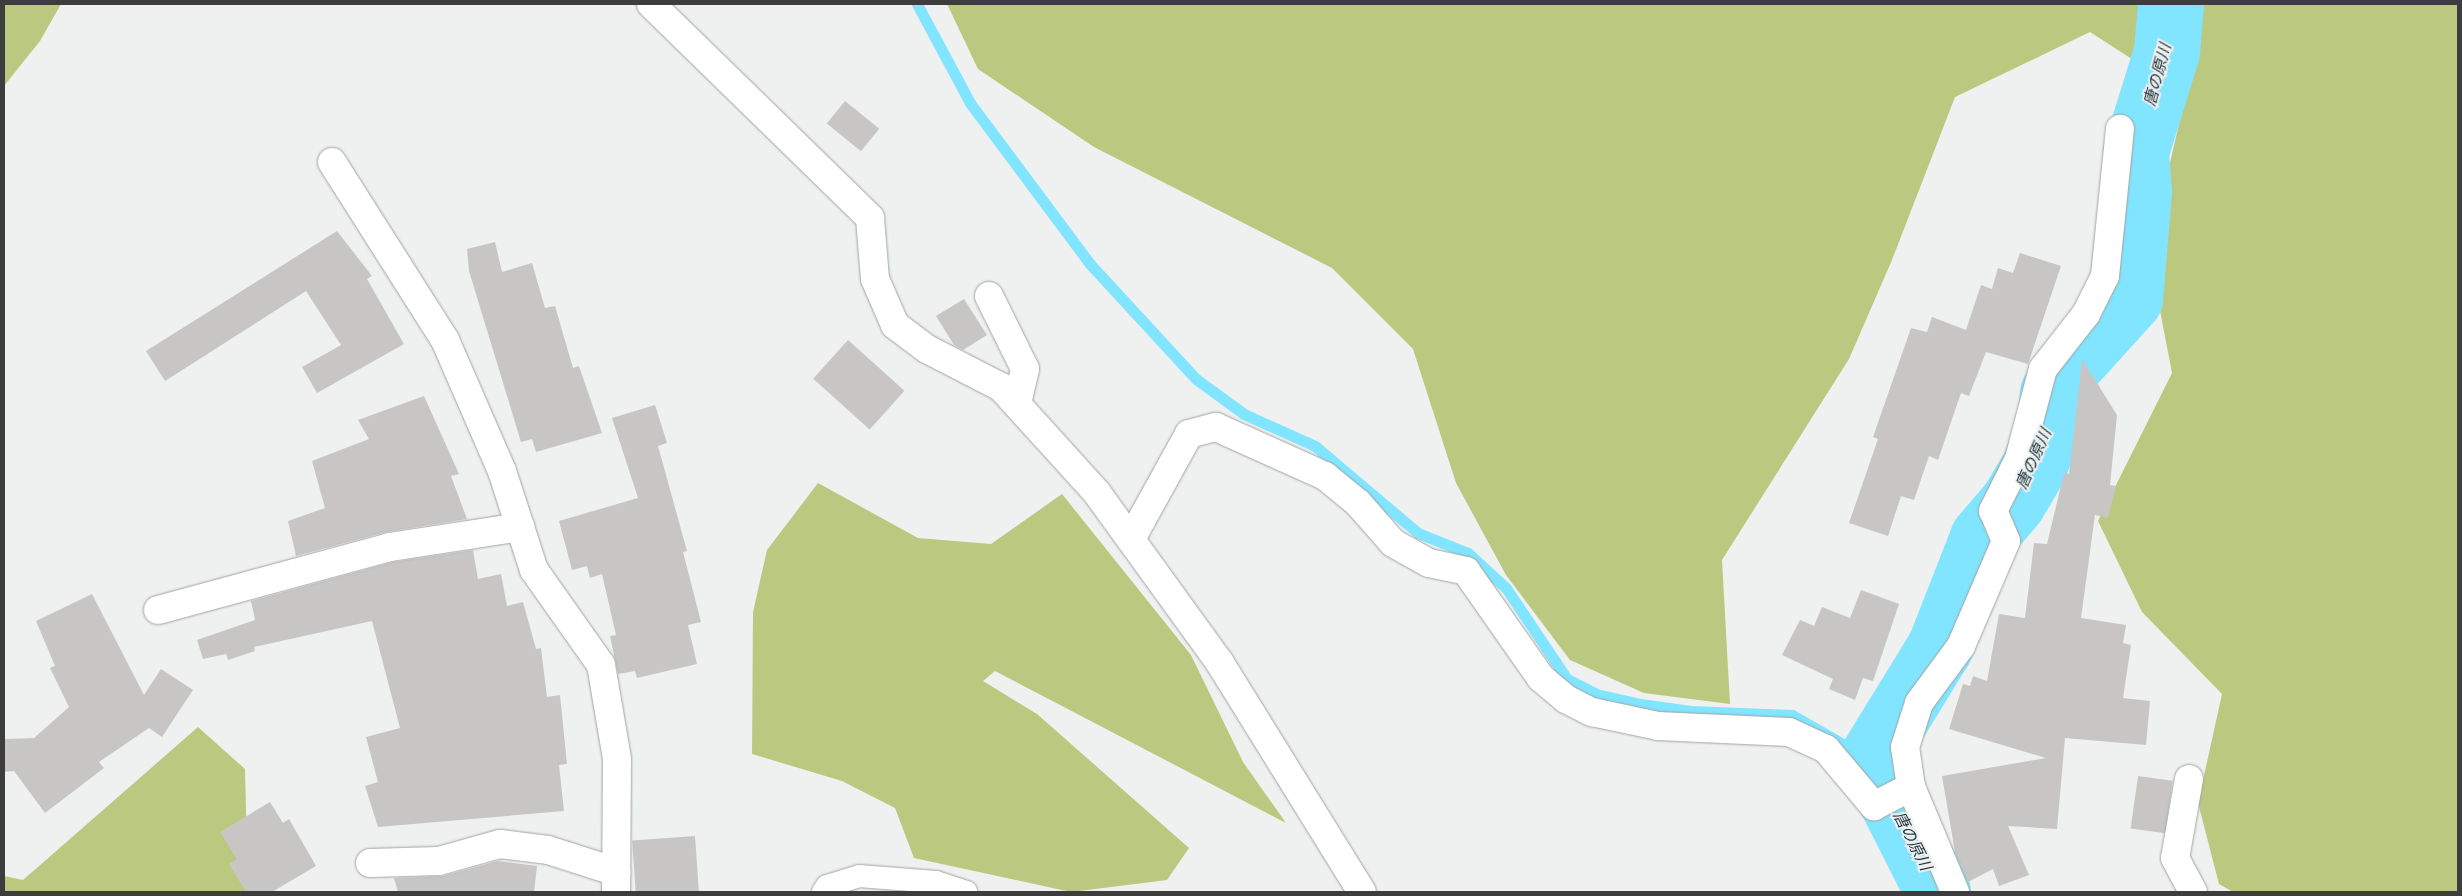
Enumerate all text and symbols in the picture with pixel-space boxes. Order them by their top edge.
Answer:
water label: 唐の原川 [2140,42,2176,108]
water label: 唐の原川 [2012,426,2056,492]
water label: 唐の原川 [1889,808,1935,874]

